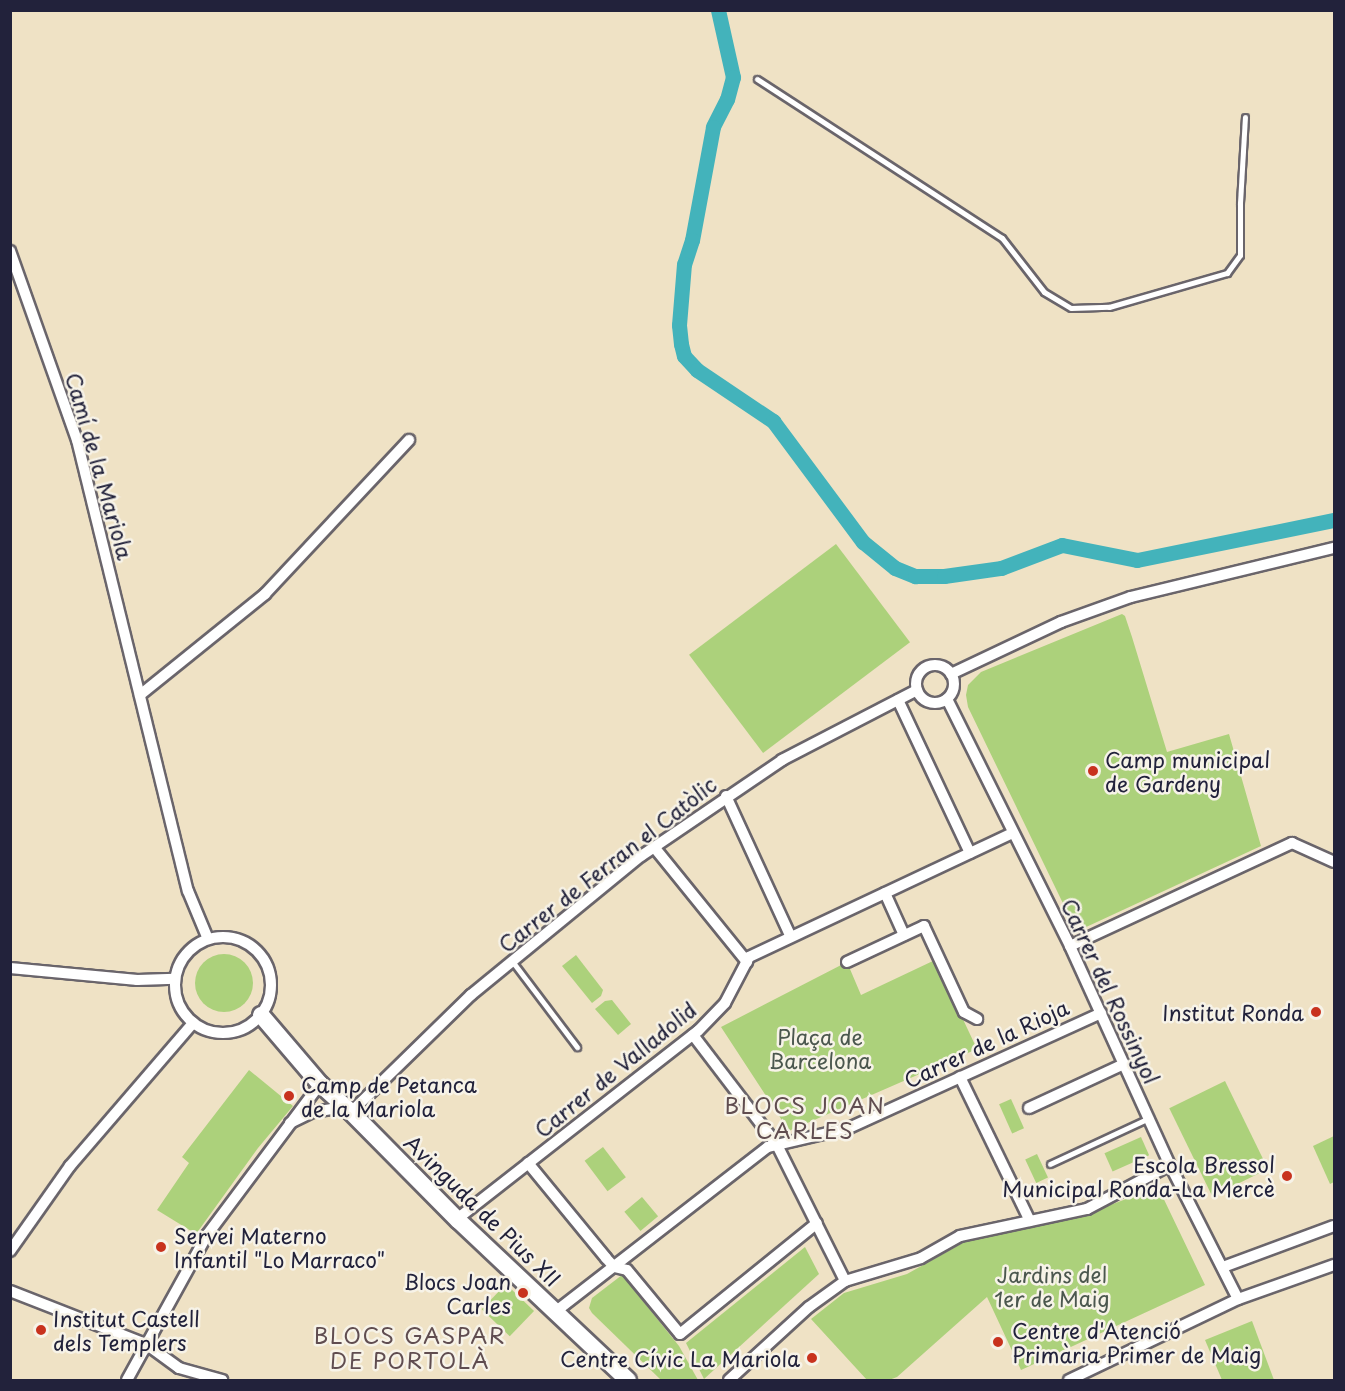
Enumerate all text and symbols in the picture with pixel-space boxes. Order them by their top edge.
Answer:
street label: Camí de la Mariola [61,369,139,563]
place label: Camp municipal de Gardeny [1105,746,1271,796]
marker: Camp municipal de Gardeny [1086,764,1100,778]
street label: Carrer de Ferran el Catòlic [492,770,722,958]
street label: Carrer del Rossinyol [1056,893,1166,1089]
street label: Carrer de la Rioja [899,993,1073,1093]
street label: Carrer de Valladolid [529,996,701,1142]
place label: Institut Ronda [1161,999,1304,1025]
marker: Institut Ronda [1309,1005,1323,1019]
park label: Plaça de Barcelona [769,1023,871,1073]
place label: Camp de Petanca de la Mariola [301,1071,479,1121]
marker: Camp de Petanca de la Mariola [282,1089,296,1103]
district label: BLOCS JOAN CARLES [725,1091,885,1142]
street label: Avinguda de Pius XII [400,1129,566,1291]
place label: Escola Bressol Municipal Ronda-La Mercè [1000,1151,1275,1201]
marker: Escola Bressol Municipal Ronda-La Mercè [1280,1169,1294,1183]
place label: Servei Materno Infantil "Lo Marraco" [174,1222,388,1272]
marker: Servei Materno Infantil "Lo Marraco" [152,1238,170,1256]
park label: Jardins del 1er de Maig [993,1261,1111,1311]
place label: Blocs Joan Carles [402,1268,511,1318]
marker: Blocs Joan Carles [516,1286,530,1300]
place label: Institut Castell dels Templers [53,1305,202,1355]
place label: Centre d'Atenció Primària Primer de Maig [1012,1317,1263,1367]
district label: BLOCS GASPAR DE PORTOLÀ [314,1321,506,1372]
marker: Institut Castell dels Templers [34,1323,48,1337]
marker: Centre d'Atenció Primària Primer de Maig [989,1333,1007,1351]
place label: Centre Cívic La Mariola [558,1345,800,1371]
marker: Centre Cívic La Mariola [805,1351,819,1365]

